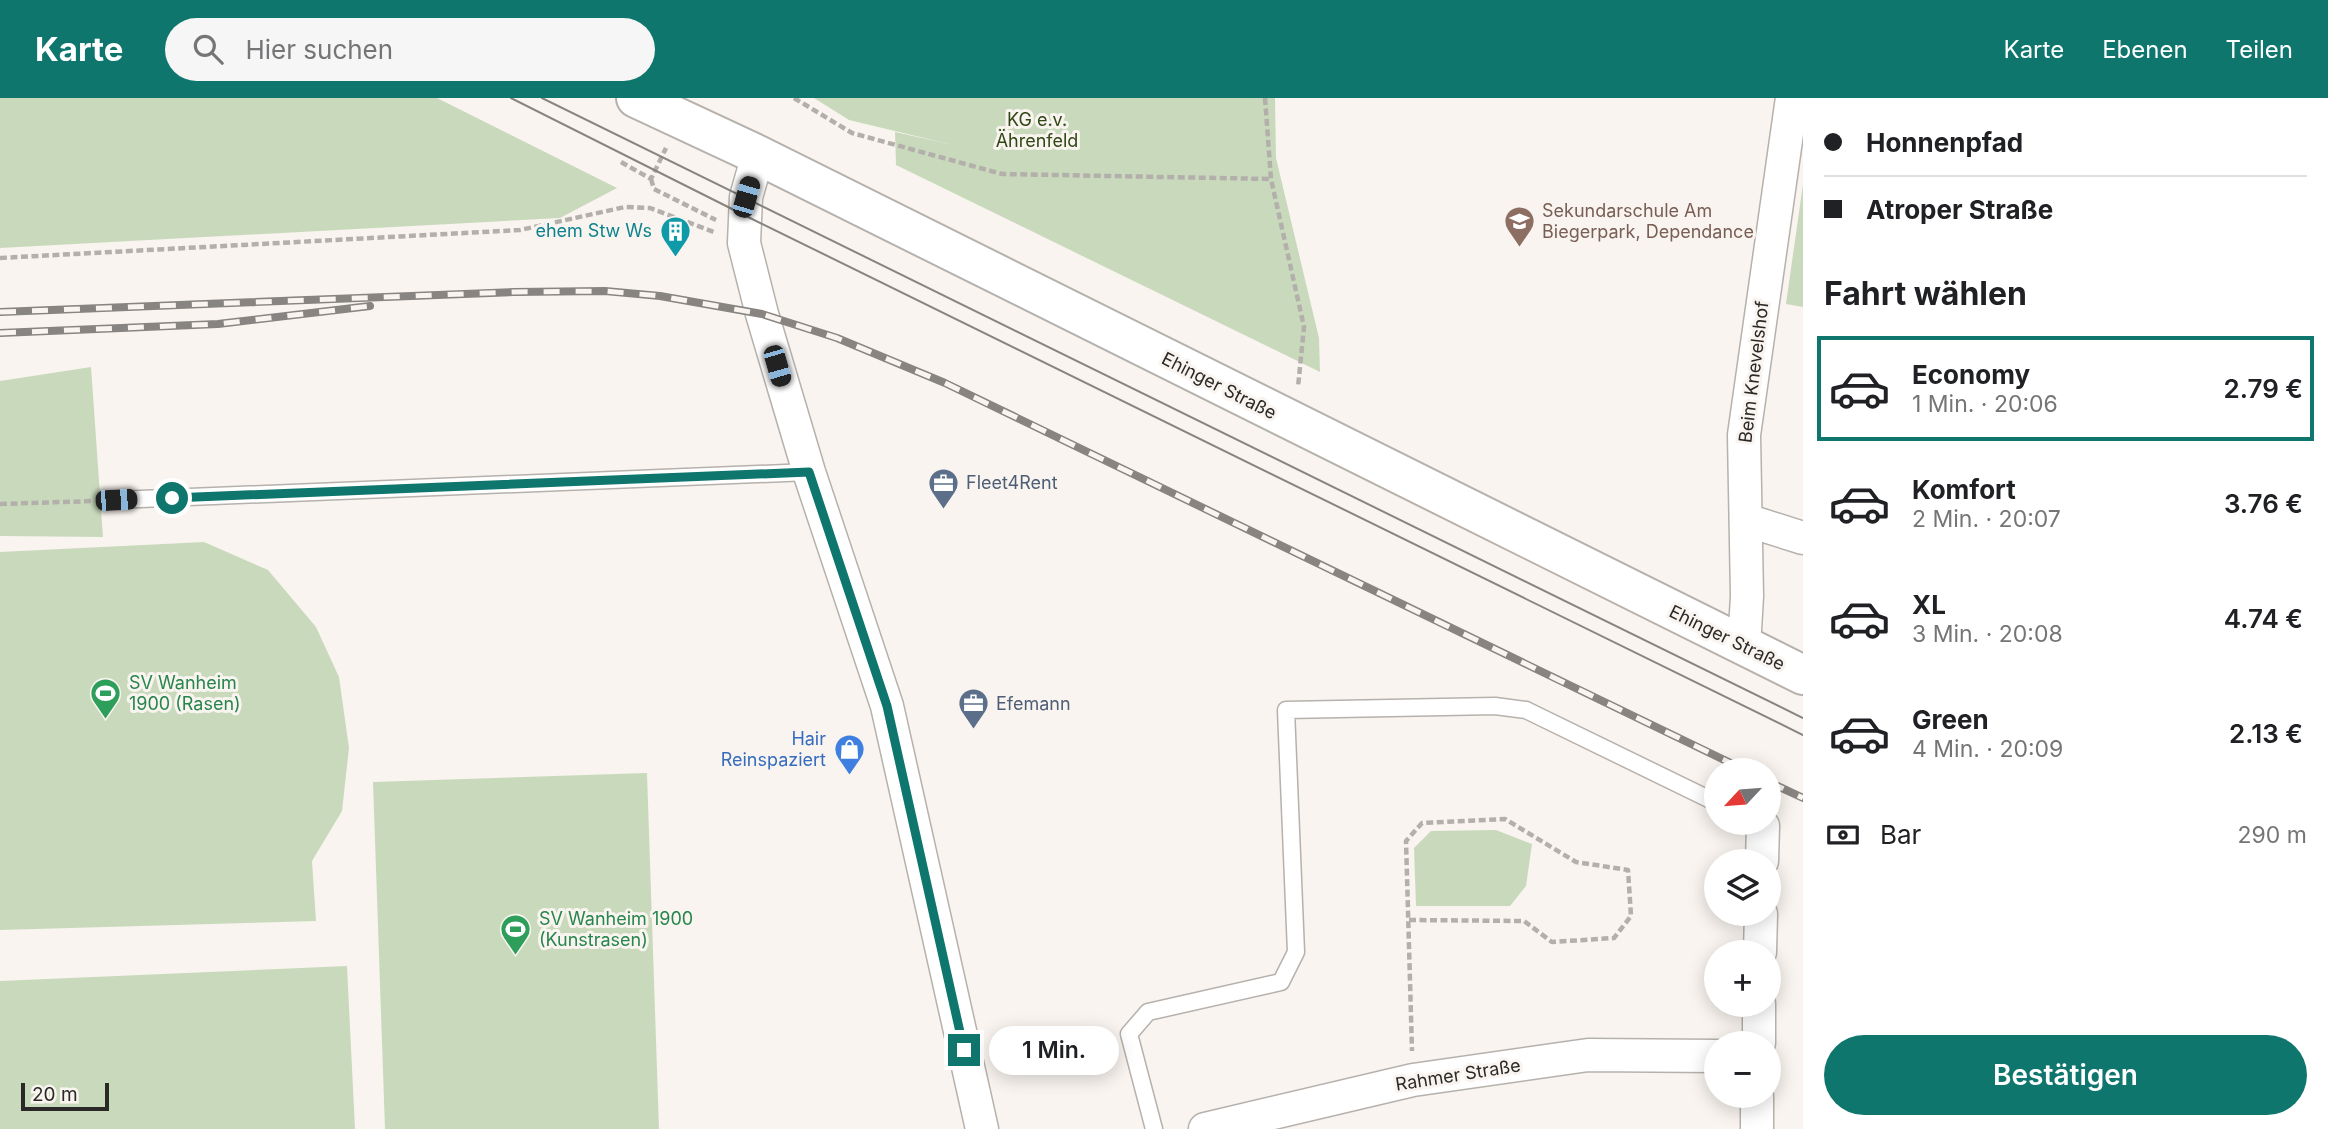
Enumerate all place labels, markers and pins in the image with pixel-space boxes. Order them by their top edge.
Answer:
place label: Sekundarschule Am Biegerpark, Dependance [1542,200,1754,242]
school or university icon: Sekundarschule Am Biegerpark, Dependance [1502,204,1536,248]
building icon: ehem Stw Ws [658,214,692,258]
place label: ehem Stw Ws [535,220,652,241]
office icon: Fleet4Rent [926,466,960,510]
place label: Fleet4Rent [966,472,1058,493]
place label: SV Wanheim 1900 (Rasen) [129,672,241,714]
sports icon: SV Wanheim 1900 (Rasen) [89,676,123,720]
office icon: Efemann [956,687,990,731]
place label: Efemann [996,693,1071,714]
place label: Hair Reinspaziert [721,728,826,770]
shop icon: Hair Reinspaziert [832,732,866,776]
place label: SV Wanheim 1900 (Kunstrasen) [539,908,693,950]
sports icon: SV Wanheim 1900 (Kunstrasen) [499,912,533,956]

